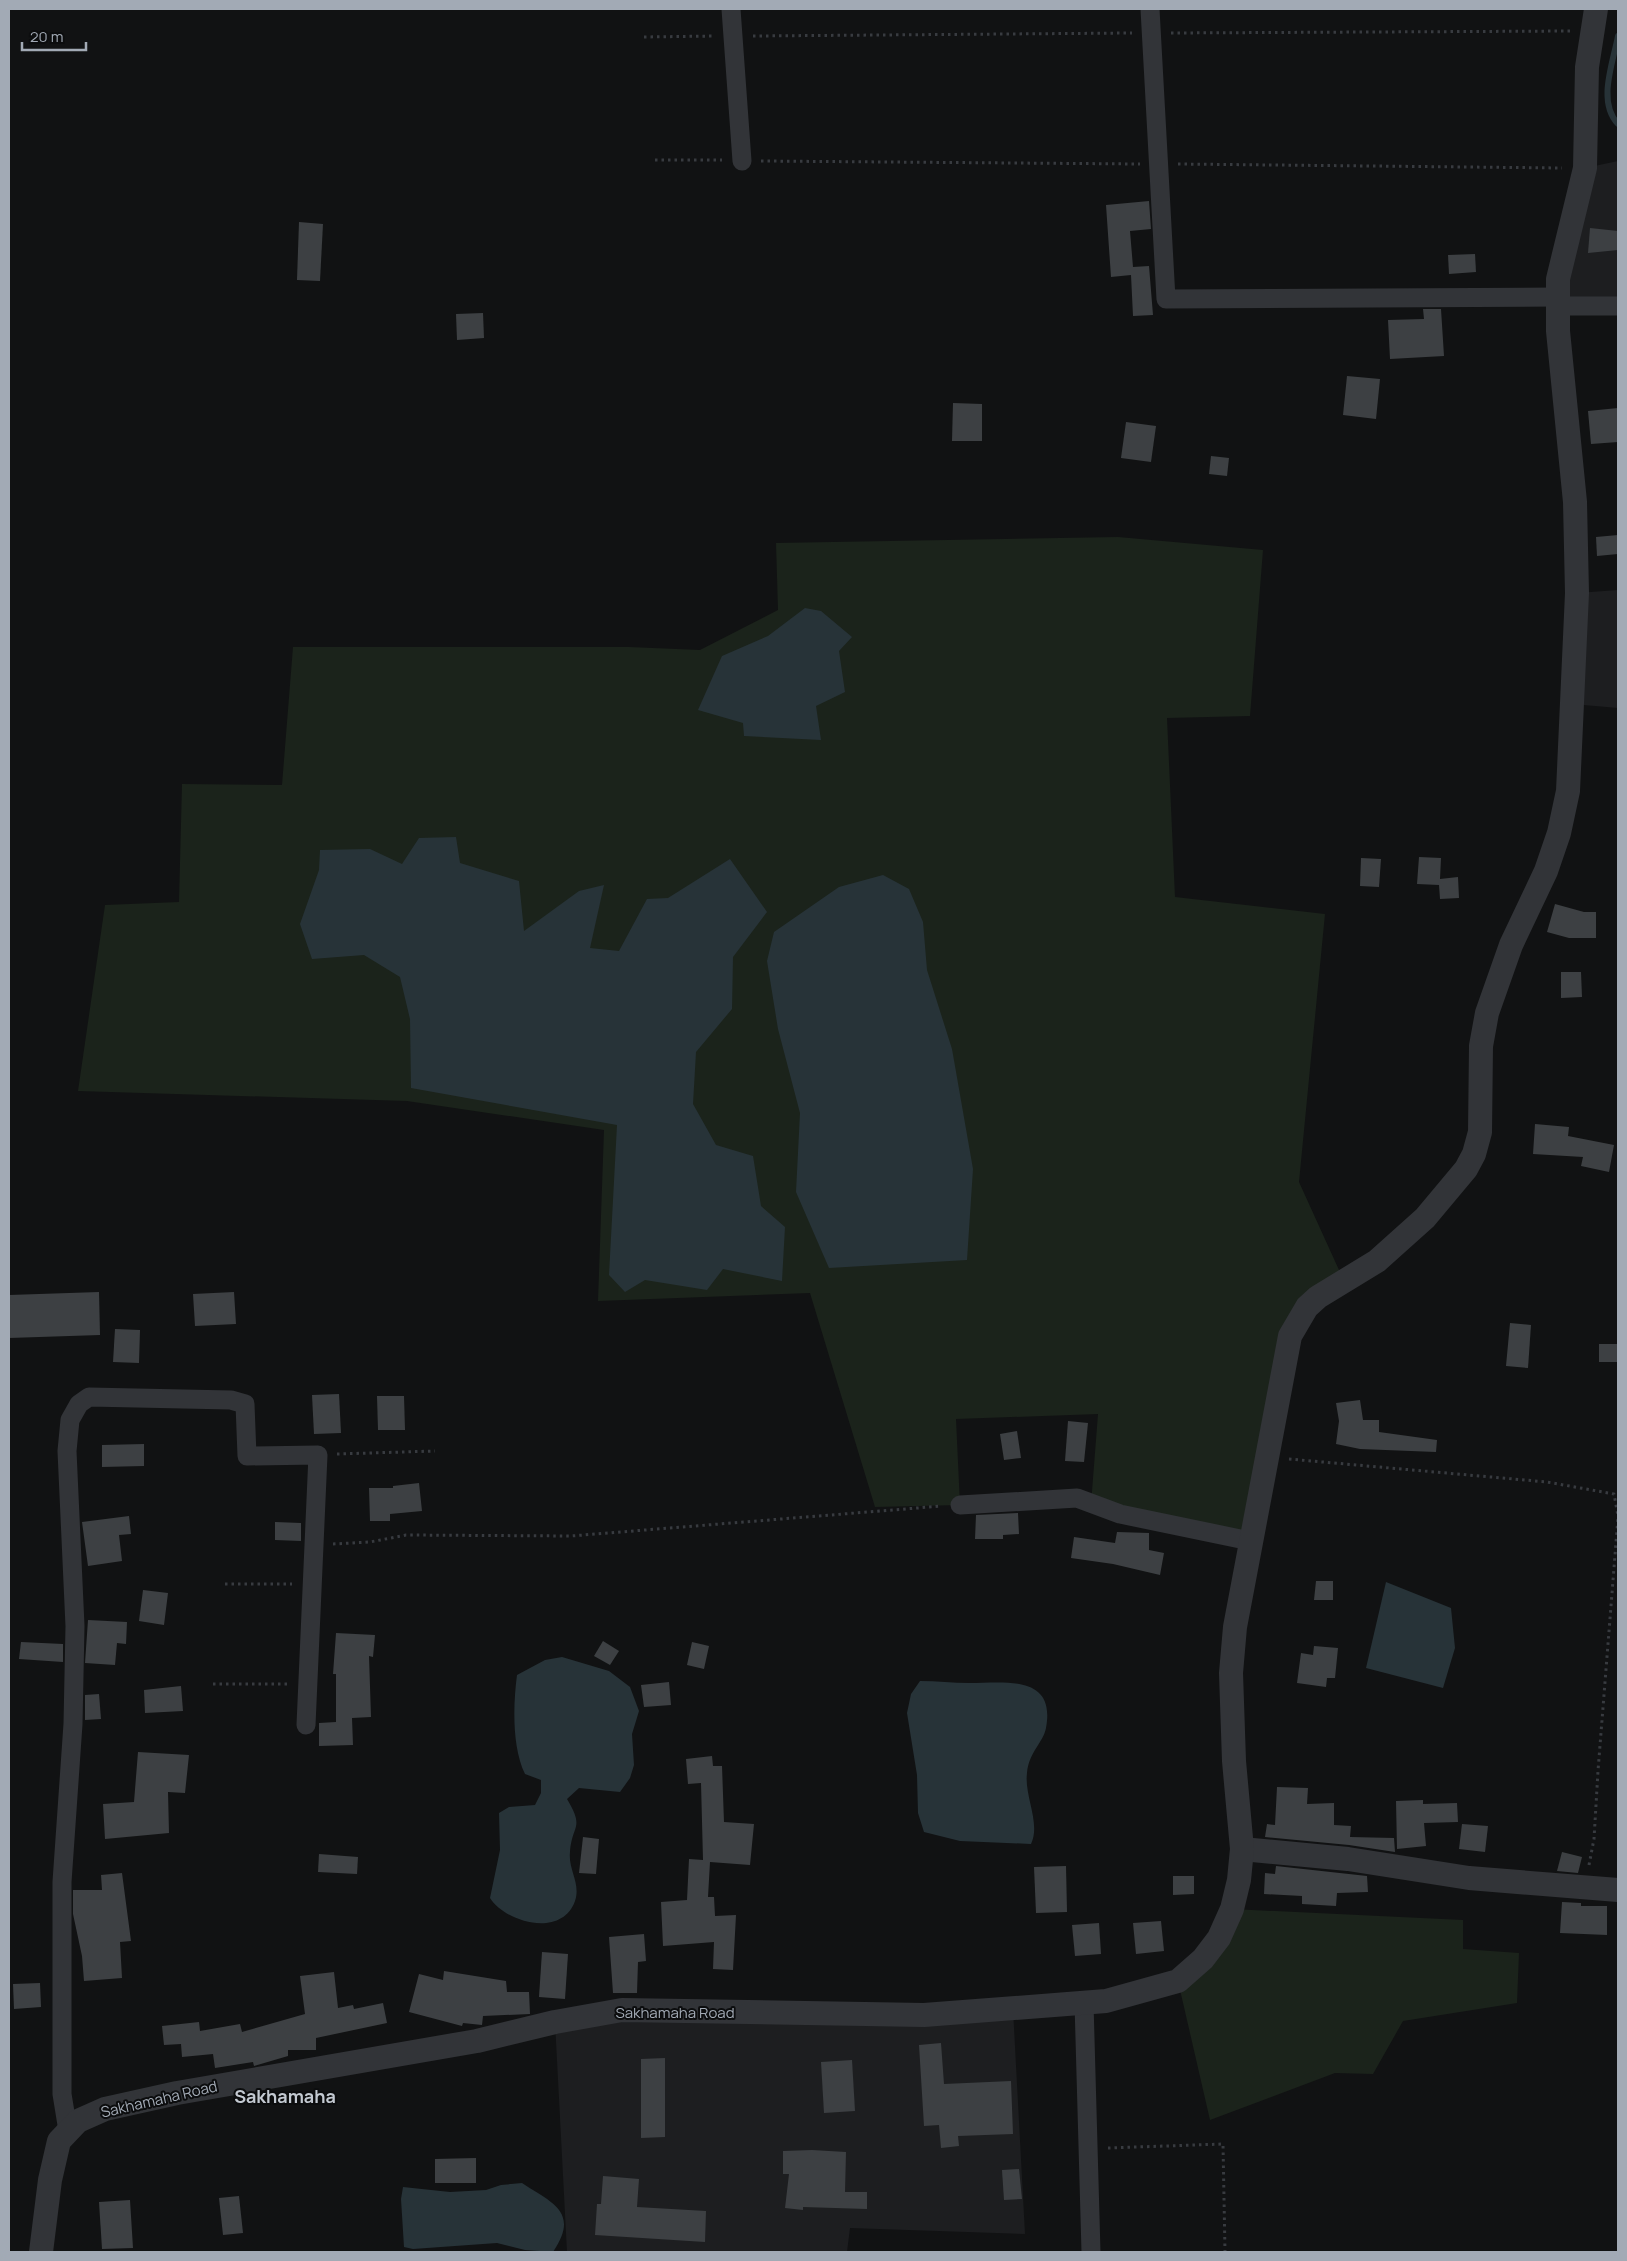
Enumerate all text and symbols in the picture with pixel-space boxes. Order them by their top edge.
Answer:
scale bar [22,20,86,52]
text: 20 m [30,26,63,47]
street label: Sakhamaha Road [615,2002,735,2023]
street label: Sakhamaha Road [99,2075,219,2123]
district label: Sakhamaha [234,2084,336,2108]

